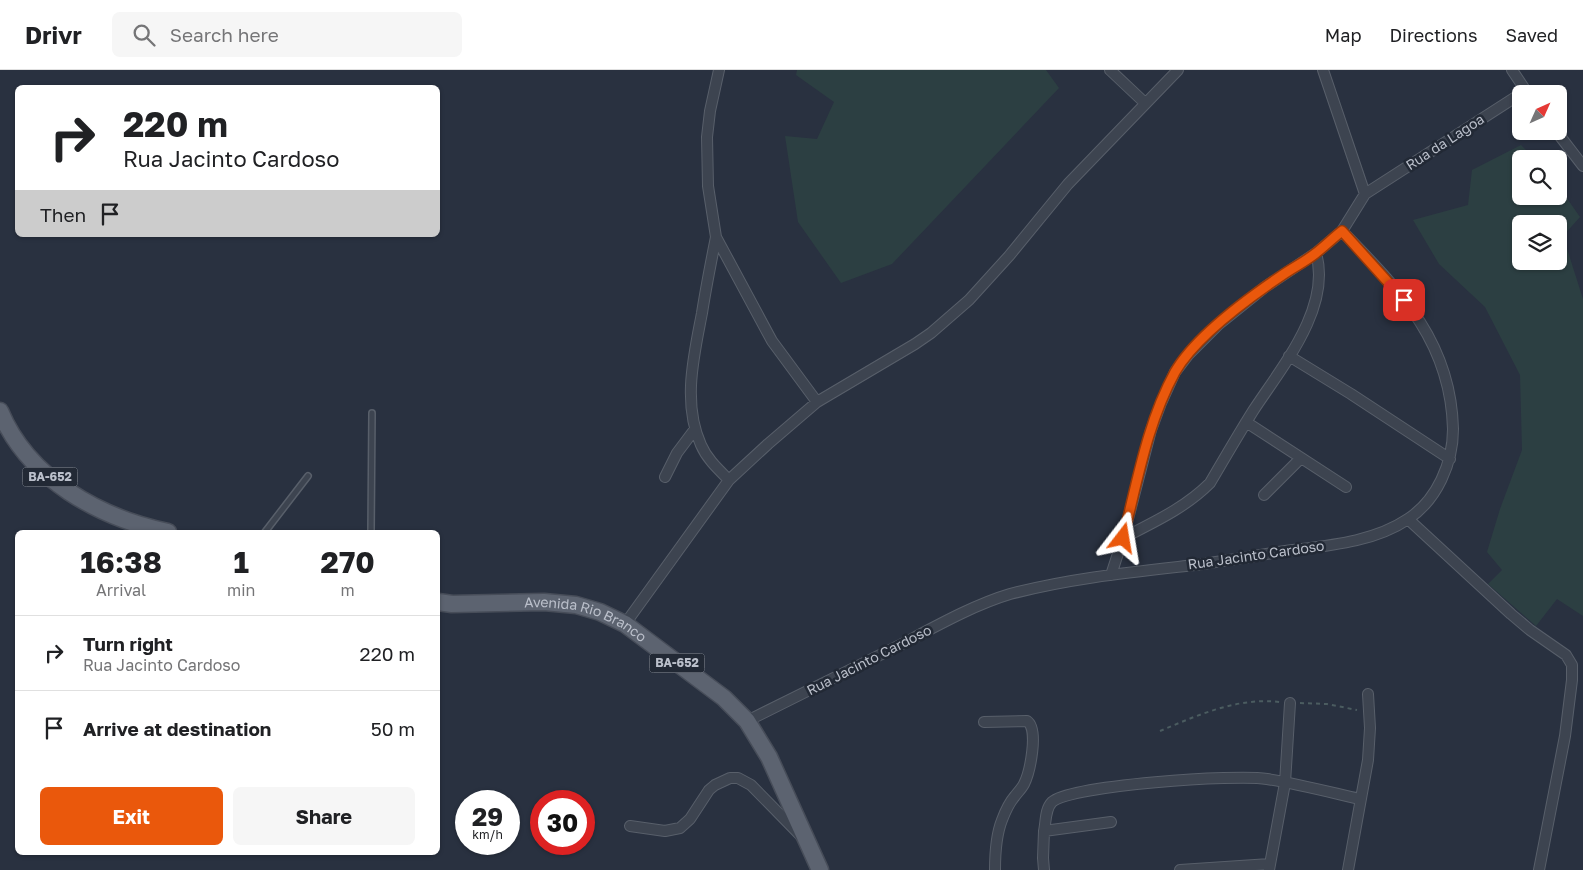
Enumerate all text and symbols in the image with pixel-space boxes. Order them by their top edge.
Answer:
search box [112,12,462,57]
text: Drivr [25,20,82,49]
icon: search [130,21,158,49]
text: Search here [170,23,279,46]
text: Map [1325,24,1361,46]
text: Directions [1389,24,1477,46]
text: Saved [1505,24,1558,46]
north arrow [1512,85,1568,140]
map controls [1512,85,1567,270]
text: 220 m [123,103,228,145]
icon: right [40,105,105,170]
street label: Rua da Lagoa [1402,110,1487,173]
text: Rua Jacinto Cardoso [123,145,339,172]
button: search [1512,150,1567,205]
icon: arrive [96,200,124,228]
text: Then [40,203,86,226]
button: layers [1512,215,1567,270]
pin [1383,279,1425,321]
icon: arrive [1390,286,1418,314]
road number: BA-652 [22,468,78,487]
position arrow [1096,511,1148,563]
street label: Rua Jacinto Cardoso [1187,537,1325,573]
text: 16:38 [80,544,162,580]
text: 1 [234,544,249,580]
text: 270 [321,544,375,580]
text: Arrival [96,580,146,600]
text: min [227,580,255,600]
text: m [341,580,355,600]
street label: Avenida Rio Branco [524,593,650,645]
street label: Rua Jacinto Cardoso [804,621,934,698]
text: Turn right [83,632,173,655]
icon: right [40,639,68,667]
text: 220 m [360,642,415,665]
road number: BA-652 [650,654,704,672]
text: Rua Jacinto Cardoso [83,655,240,675]
icon: arrive [40,714,68,742]
text: Arrive at destination [83,717,271,740]
text: 50 m [371,717,415,740]
button: Exit [40,787,223,845]
button: Share [233,787,415,845]
speed limit sign: 30 [530,790,595,855]
text: 29 [472,801,503,832]
text: km/h [472,827,503,842]

